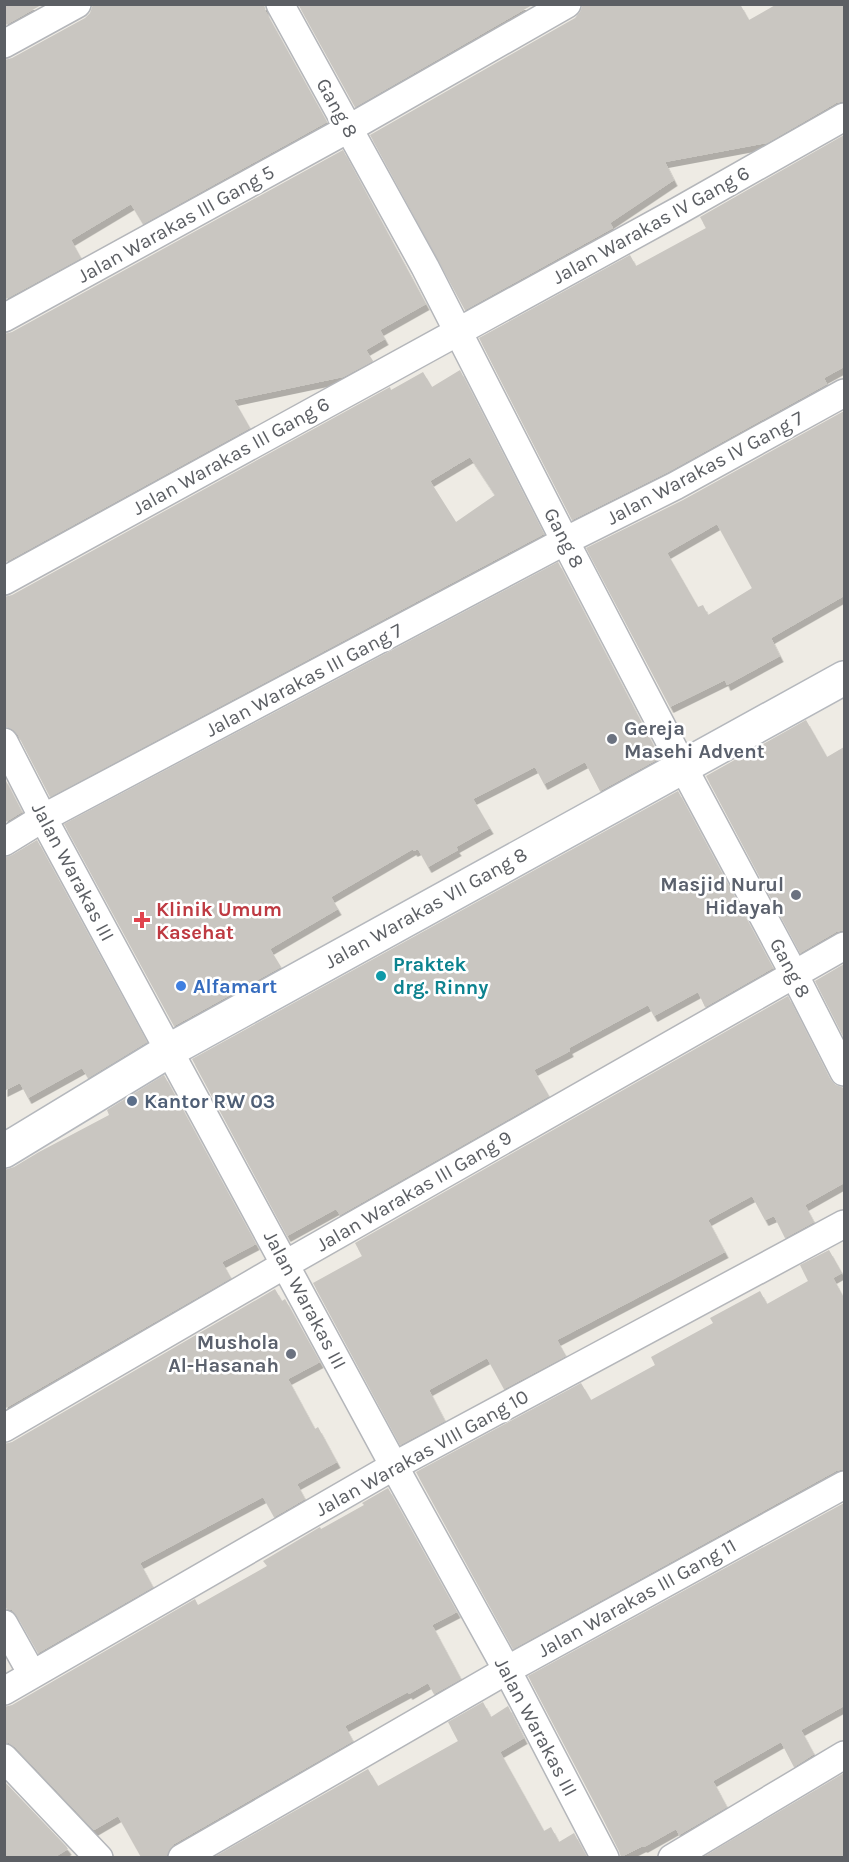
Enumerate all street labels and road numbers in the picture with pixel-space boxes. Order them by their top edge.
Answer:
street label: Gang 8 [311,74,363,142]
street label: Jalan Warakas III Gang 5 [74,160,278,288]
street label: Jalan Warakas IV Gang 6 [549,161,753,289]
street label: Jalan Warakas III Gang 6 [129,392,333,520]
street label: Jalan Warakas IV Gang 7 [603,406,808,530]
street label: Gang 8 [539,504,589,572]
street label: Jalan Warakas III Gang 7 [202,618,407,742]
street label: Jalan Warakas III [27,799,119,945]
street label: Jalan Warakas VII Gang 8 [321,843,531,973]
street label: Gang 8 [765,934,815,1002]
street label: Jalan Warakas III Gang 9 [312,1126,516,1256]
street label: Jalan Warakas III [259,1227,351,1373]
street label: Jalan Warakas VIII Gang 10 [312,1385,532,1521]
street label: Jalan Warakas III Gang 11 [534,1534,740,1662]
street label: Jalan Warakas III [490,1654,582,1800]

